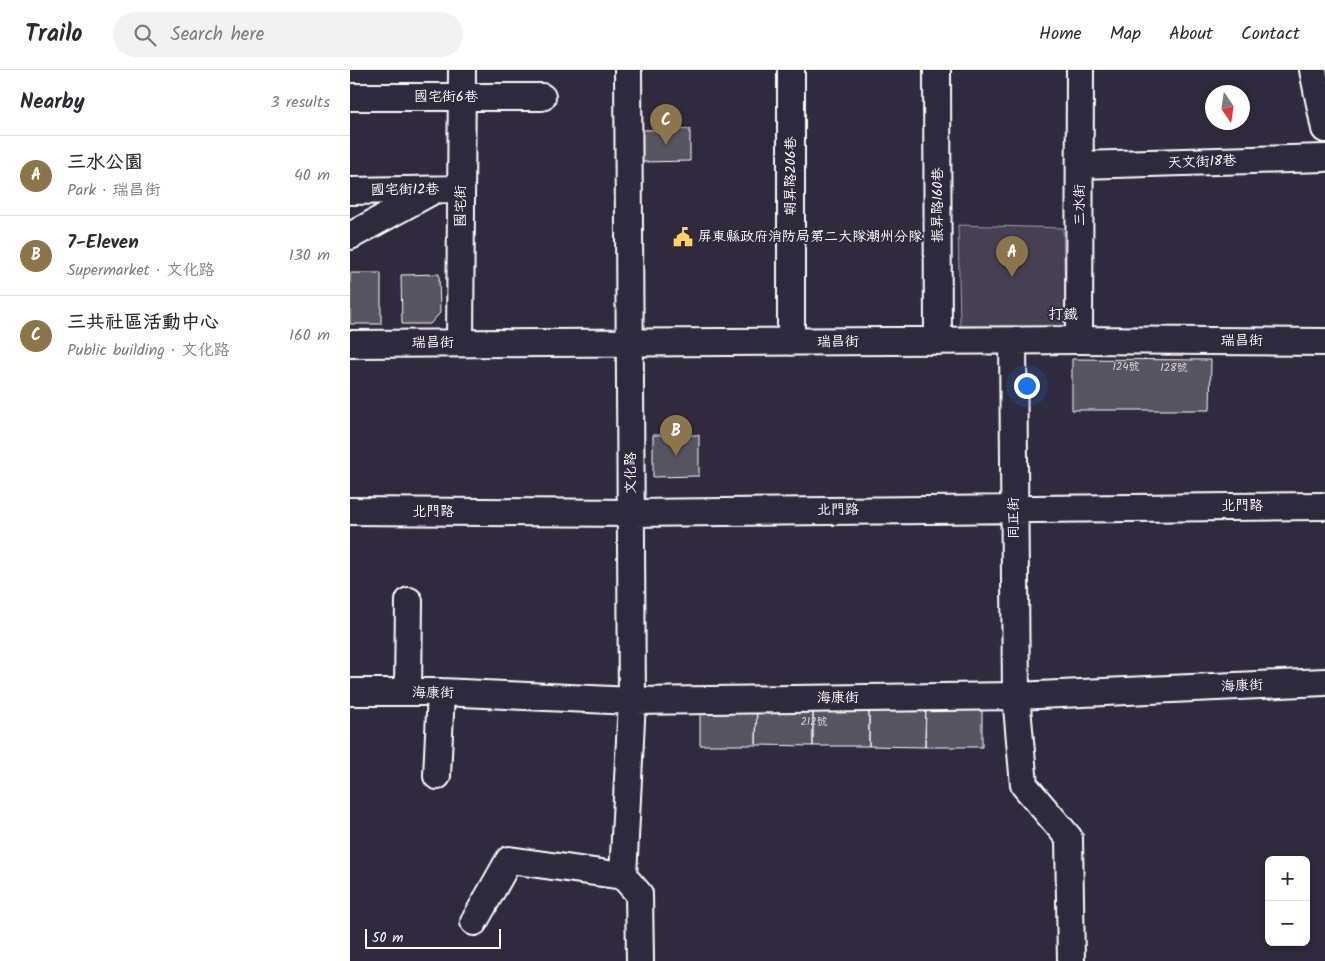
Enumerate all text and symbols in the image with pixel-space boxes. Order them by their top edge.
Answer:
search box [113,12,463,57]
text: Trailo [25,15,83,54]
text: Search here [171,20,264,50]
text: Home [1039,20,1082,49]
text: Map [1110,20,1141,49]
text: About [1169,20,1213,49]
text: Contact [1241,20,1300,49]
icon: search [131,21,159,49]
north arrow [1205,85,1250,130]
text: Nearby [20,86,85,119]
street label: 國宅街6巷 [414,86,479,108]
text: 3 results [271,90,330,115]
pin: C [650,104,682,145]
street label: 朝昇路206巷 [780,136,802,215]
text: 三水公園 [67,148,143,178]
street label: 天文街18巷 [1167,150,1238,174]
text: A [31,163,41,188]
text: 40 m [294,163,330,188]
street label: 振昇路160巷 [927,166,949,243]
text: Park · 瑞昌街 [67,178,161,203]
street label: 國宅街12巷 [371,178,440,202]
street label: 三水街 [1069,184,1091,226]
street label: 國宅街 [450,185,472,227]
public building icon: 屏東縣政府消防局第二大隊潮州分隊 [672,226,694,248]
place label: 屏東縣政府消防局第二大隊潮州分隊 [698,226,922,248]
text: 7-Eleven [67,228,139,258]
pin: A [996,236,1028,277]
text: B [31,243,41,268]
text: 130 m [289,243,330,268]
text: Supermarket · 文化路 [67,258,214,283]
district label: 打鐵 [1048,303,1078,327]
text: 三共社區活動中心 [67,308,219,338]
text: C [31,323,41,348]
text: 160 m [289,323,330,348]
street label: 瑞昌街 [1220,330,1263,352]
street label: 瑞昌街 [816,331,859,353]
street label: 瑞昌街 [411,332,454,354]
text: Public building · 文化路 [67,338,229,363]
house number: 124號 [1113,358,1139,376]
house number: 128號 [1160,359,1188,377]
your location [1014,373,1040,399]
pin: B [660,415,692,456]
street label: 文化路 [620,452,642,494]
street label: 北門路 [1221,495,1263,517]
street label: 同正街 [1003,497,1025,539]
street label: 北門路 [817,499,859,521]
street label: 北門路 [412,501,454,523]
street label: 海康街 [1220,674,1264,698]
street label: 海康街 [412,682,454,704]
street label: 海康街 [817,687,859,709]
house number: 212號 [800,713,828,731]
map controls [1265,856,1310,946]
button: + [1265,856,1310,901]
button: − [1265,901,1310,946]
scale bar [365,926,501,949]
text: 50 m [372,927,403,949]

